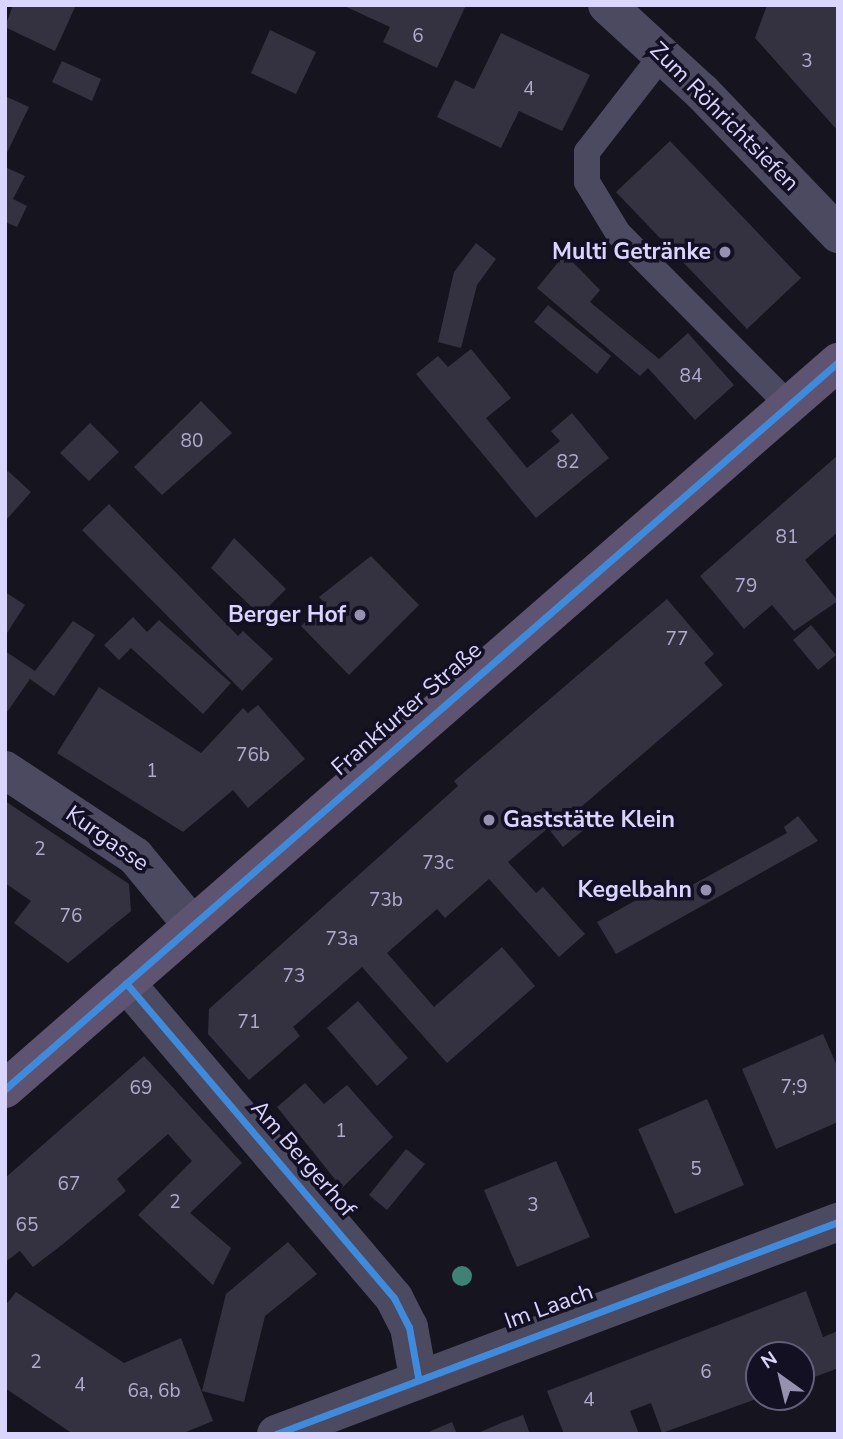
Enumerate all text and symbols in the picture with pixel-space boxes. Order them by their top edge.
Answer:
house number: 6 [412,26,424,48]
street label: Zum Röhrichtsiefen [644,37,804,197]
house number: 3 [801,51,813,73]
house number: 4 [523,79,535,101]
place label: Multi Getränke [552,238,711,266]
marker: Multi Getränke [717,244,733,260]
house number: 84 [680,366,702,388]
house number: 80 [181,431,203,453]
house number: 82 [557,452,579,474]
house number: 81 [776,527,798,549]
house number: 79 [735,576,757,598]
place label: Berger Hof [228,601,346,629]
marker: Berger Hof [352,607,368,623]
house number: 77 [666,629,688,651]
street label: Frankfurter Straße [326,636,488,782]
house number: 76b [236,745,270,767]
house number: 1 [146,761,158,783]
street label: Kurgasse [60,800,154,878]
place label: Gaststätte Klein [503,806,675,834]
marker: Gaststätte Klein [481,812,497,828]
house number: 2 [34,839,46,861]
house number: 73c [422,853,454,875]
place label: Kegelbahn [578,876,692,904]
marker: Kegelbahn [698,882,714,898]
house number: 73b [369,890,403,912]
house number: 76 [60,906,82,928]
house number: 73a [326,929,358,951]
house number: 73 [283,966,305,988]
house number: 71 [238,1012,260,1034]
house number: 7;9 [780,1077,808,1099]
house number: 69 [130,1078,152,1100]
street label: Am Bergerhof [245,1095,361,1223]
house number: 1 [335,1121,347,1143]
house number: 5 [690,1159,702,1181]
house number: 67 [58,1174,80,1196]
house number: 2 [169,1192,181,1214]
house number: 3 [527,1195,539,1217]
house number: 65 [16,1215,38,1237]
street label: Im Laach [501,1278,597,1336]
north arrow [745,1341,815,1411]
text: N [756,1345,783,1375]
house number: 2 [30,1352,42,1374]
house number: 6 [700,1362,712,1384]
house number: 4 [74,1375,86,1397]
house number: 6a, 6b [127,1381,181,1403]
house number: 4 [583,1390,595,1412]

